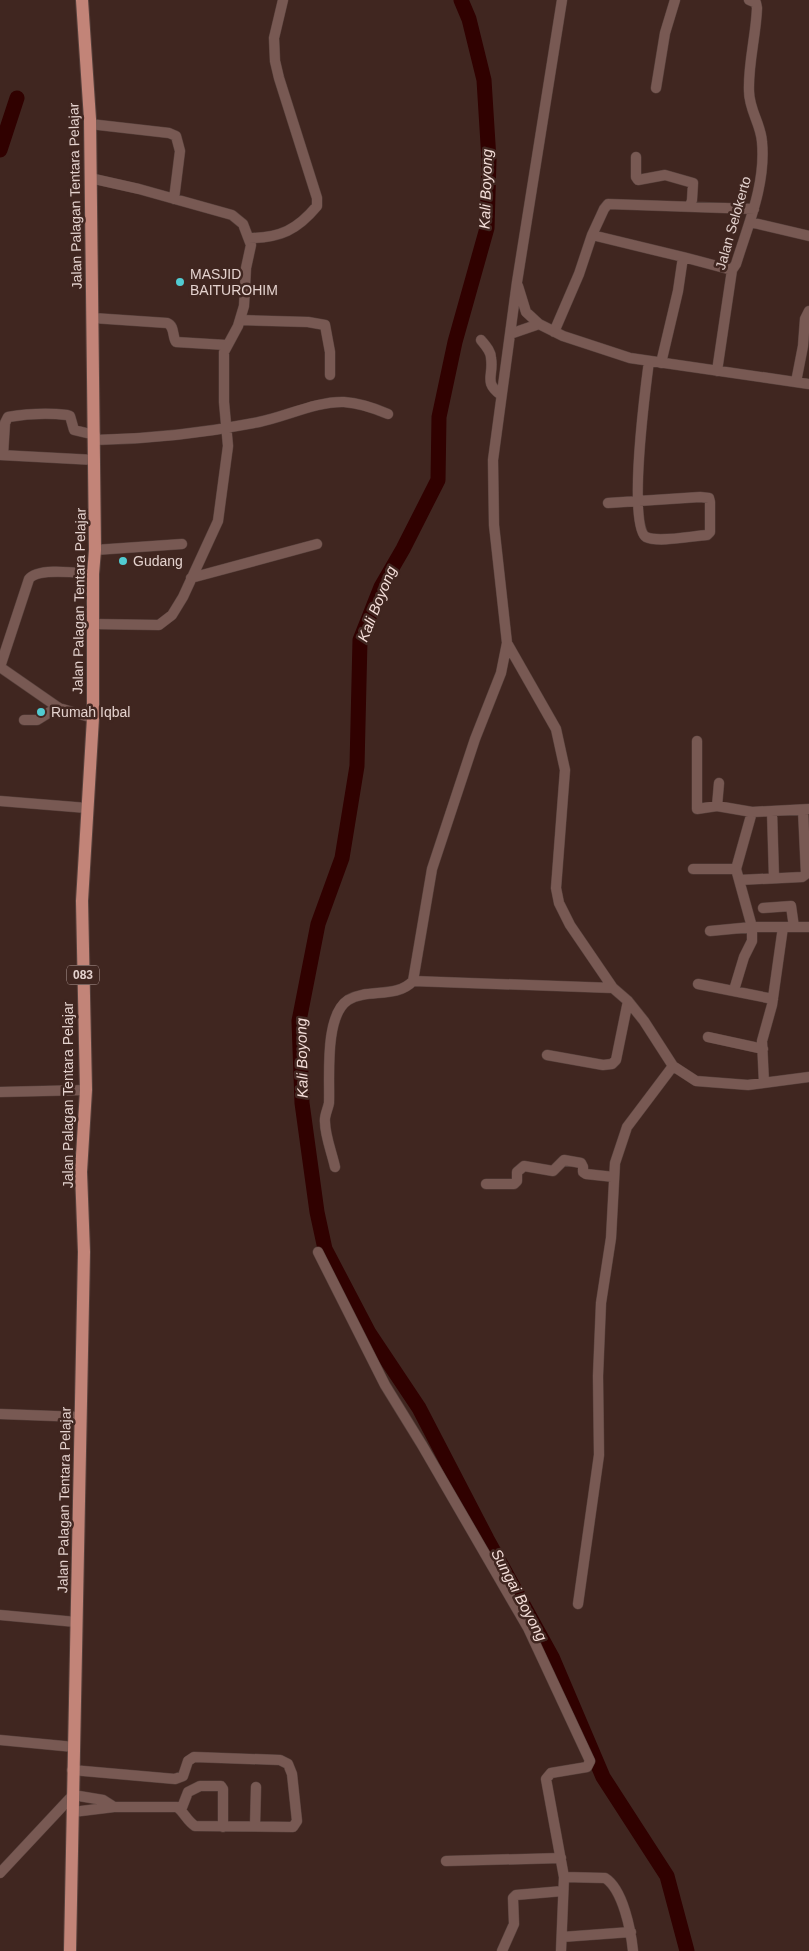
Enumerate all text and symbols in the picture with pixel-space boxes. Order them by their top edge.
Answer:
street label: Jalan Palagan Tentara Pelajar [65,102,85,289]
water label: Kali Boyong [476,148,495,229]
street label: Jalan Selokerto [712,174,754,272]
place label: MASJID BAITUROHIM [190,266,278,298]
marker: MASJID BAITUROHIM [174,276,186,288]
street label: Jalan Palagan Tentara Pelajar [69,507,89,694]
place label: Gudang [133,553,183,569]
marker: Gudang [117,555,129,567]
water label: Kali Boyong [354,563,400,644]
place label: Rumah Iqbal [51,704,130,720]
marker: Rumah Iqbal [35,706,47,718]
road number: 083 [67,966,99,984]
street label: Jalan Palagan Tentara Pelajar [60,1001,76,1188]
water label: Kali Boyong [292,1017,311,1098]
street label: Jalan Palagan Tentara Pelajar [54,1406,74,1593]
water label: Sungai Boyong [488,1546,551,1644]

